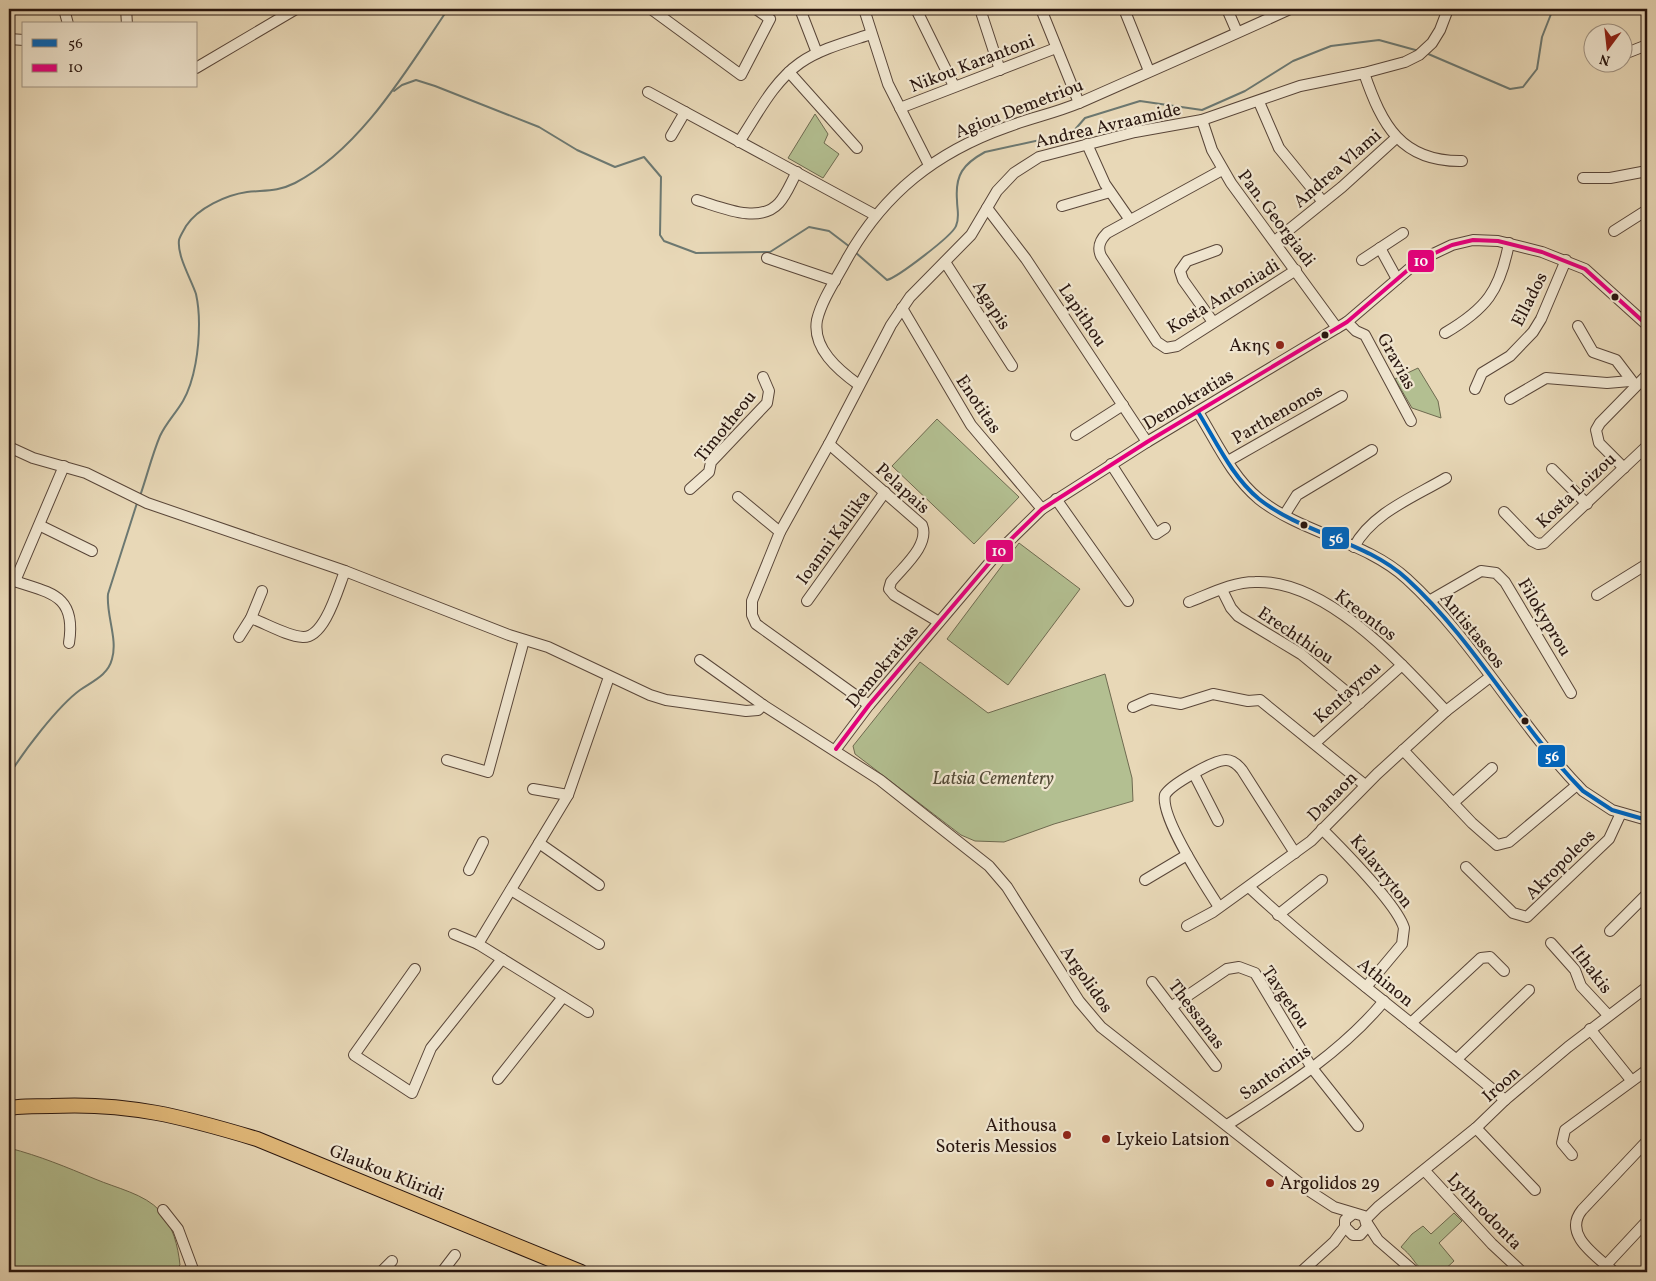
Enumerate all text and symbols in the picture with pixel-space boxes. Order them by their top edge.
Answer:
legend [22,22,198,88]
north arrow [1584,22,1634,72]
street label: Nikou Karantoni [906,29,1039,100]
text: 56 [68,34,83,55]
text: N [1598,49,1612,70]
text: 10 [68,58,83,79]
street label: Agiou Demetriou [952,73,1087,145]
street label: Andrea Avraamide [1033,98,1184,155]
street label: Andrea Vlami [1288,124,1388,214]
street label: Pan. Georgiadi [1231,165,1321,273]
line badge: 10 [1407,249,1435,273]
text: 10 [1414,253,1428,272]
street label: Kosta Antoniadi [1163,254,1285,341]
street label: Ellados [1506,268,1555,331]
street label: Agapis [965,276,1016,335]
street label: Lapithou [1051,279,1112,352]
unlabelled marker [1610,292,1620,302]
street label: Gravias [1370,329,1421,394]
unlabelled marker [1320,330,1330,340]
place label: Ακης [1229,334,1270,359]
marker: Ακης [1274,339,1286,351]
street label: Demokratias [1139,363,1239,437]
street label: Enotitas [949,371,1007,439]
street label: Parthenonos [1228,379,1328,451]
street label: Timotheou [689,386,763,468]
street label: Kosta Loizou [1531,447,1623,535]
street label: Pelapais [869,458,935,520]
street label: Ioanni Kallika [791,485,877,590]
unlabelled marker [1299,520,1309,530]
line badge: 56 [1321,526,1350,550]
text: 56 [1329,530,1344,549]
line badge: 10 [985,539,1014,563]
text: 10 [992,543,1006,562]
street label: Filokyprou [1511,574,1577,661]
street label: Kreontos [1329,585,1401,648]
street label: Antistaseos [1433,587,1510,674]
street label: Erechthiou [1252,601,1338,671]
street label: Demokratias [841,620,925,714]
street label: Kentayrou [1309,656,1387,730]
unlabelled marker [1520,716,1530,726]
line badge: 56 [1537,744,1566,768]
text: 56 [1545,748,1560,767]
street label: Danaon [1302,766,1364,828]
park label: Latsia Cementery [932,767,1054,792]
street label: Akropoleos [1520,824,1602,906]
street label: Kalavryton [1343,830,1418,914]
street label: Ithakis [1564,940,1617,1000]
street label: Argolidos [1053,941,1118,1019]
street label: Athinon [1352,953,1419,1014]
street label: Tavgetou [1255,961,1315,1034]
street label: Thessanas [1161,975,1230,1055]
street label: Santorinis [1235,1039,1317,1107]
street label: Iroon [1477,1061,1527,1109]
place label: Aithousa Soteris Messios [936,1114,1057,1160]
place label: Lykeio Latsion [1116,1128,1230,1153]
marker: Aithousa Soteris Messios [1061,1129,1073,1141]
marker: Lykeio Latsion [1100,1133,1112,1145]
street label: Glaukou Kliridi [325,1139,448,1208]
street label: Lythrodonta [1441,1168,1527,1256]
place label: Argolidos 29 [1280,1172,1379,1197]
marker: Argolidos 29 [1264,1177,1276,1189]

